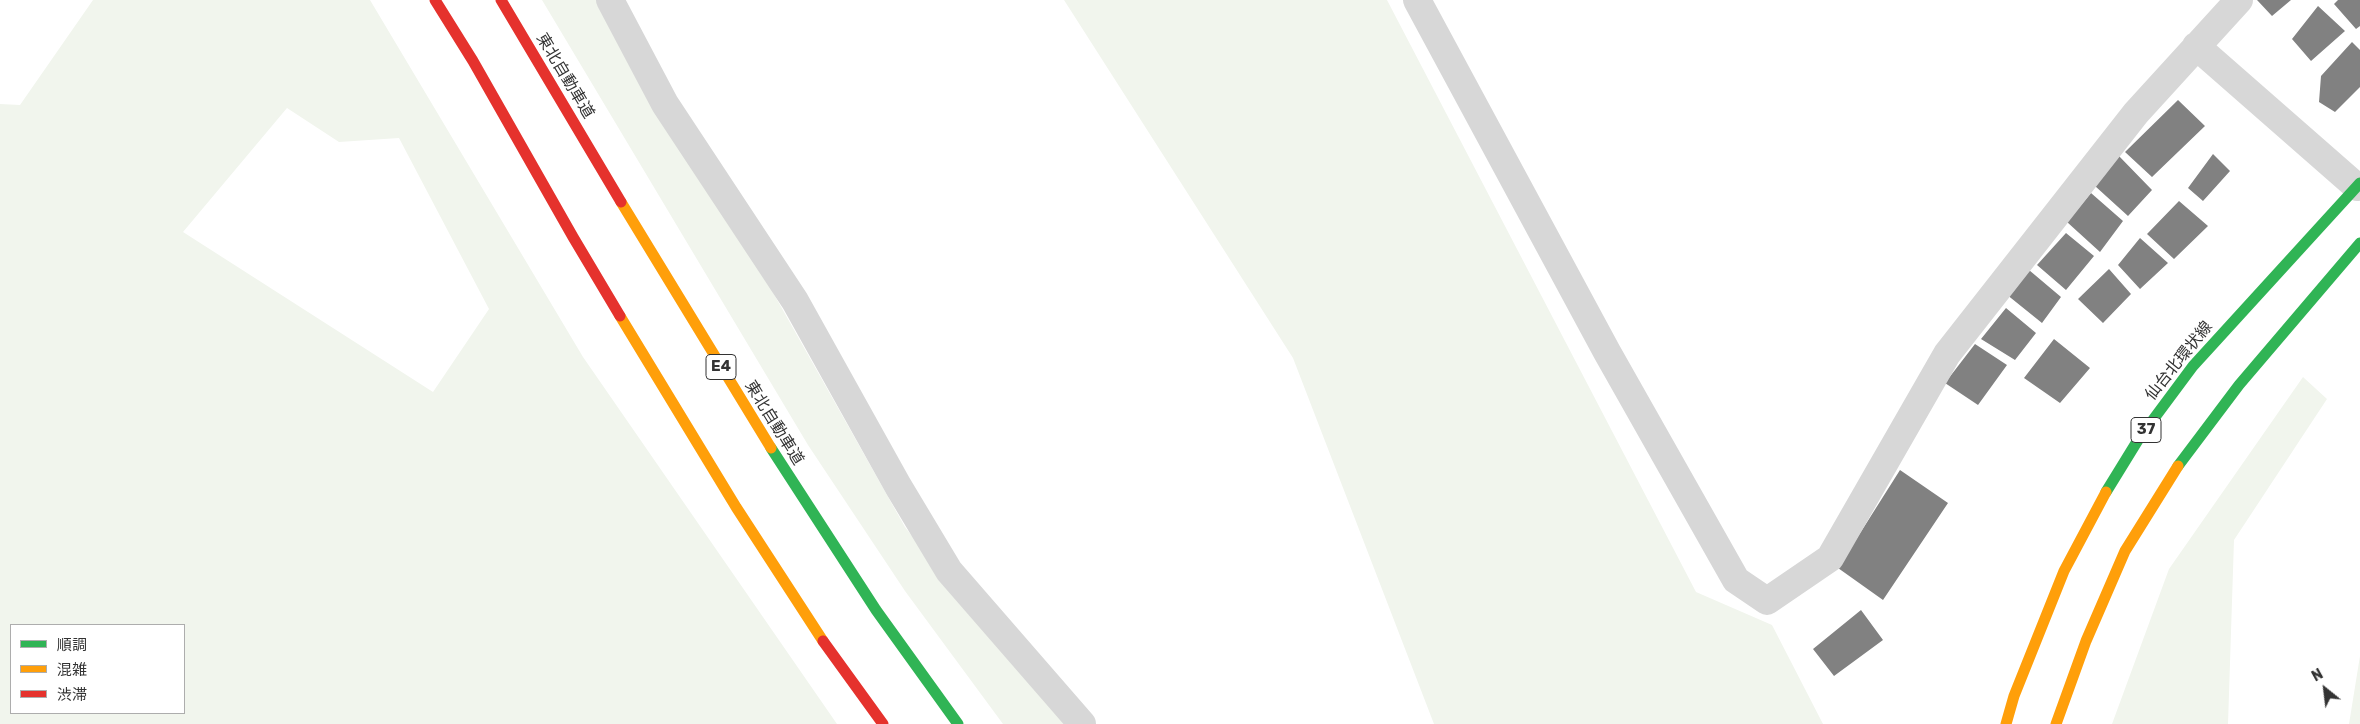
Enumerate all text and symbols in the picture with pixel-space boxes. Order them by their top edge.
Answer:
street label: 東北自動車道 [532,30,598,122]
street label: 仙台北環状線 [2141,318,2217,404]
road number: E4 [706,354,736,380]
street label: 東北自動車道 [740,377,808,469]
road number: 37 [2131,418,2161,442]
legend [10,624,185,714]
text: 順調 [57,636,87,654]
text: 混雑 [57,661,87,679]
north arrow [2300,664,2350,714]
text: N [2309,666,2326,685]
text: 渋滞 [57,686,87,704]

